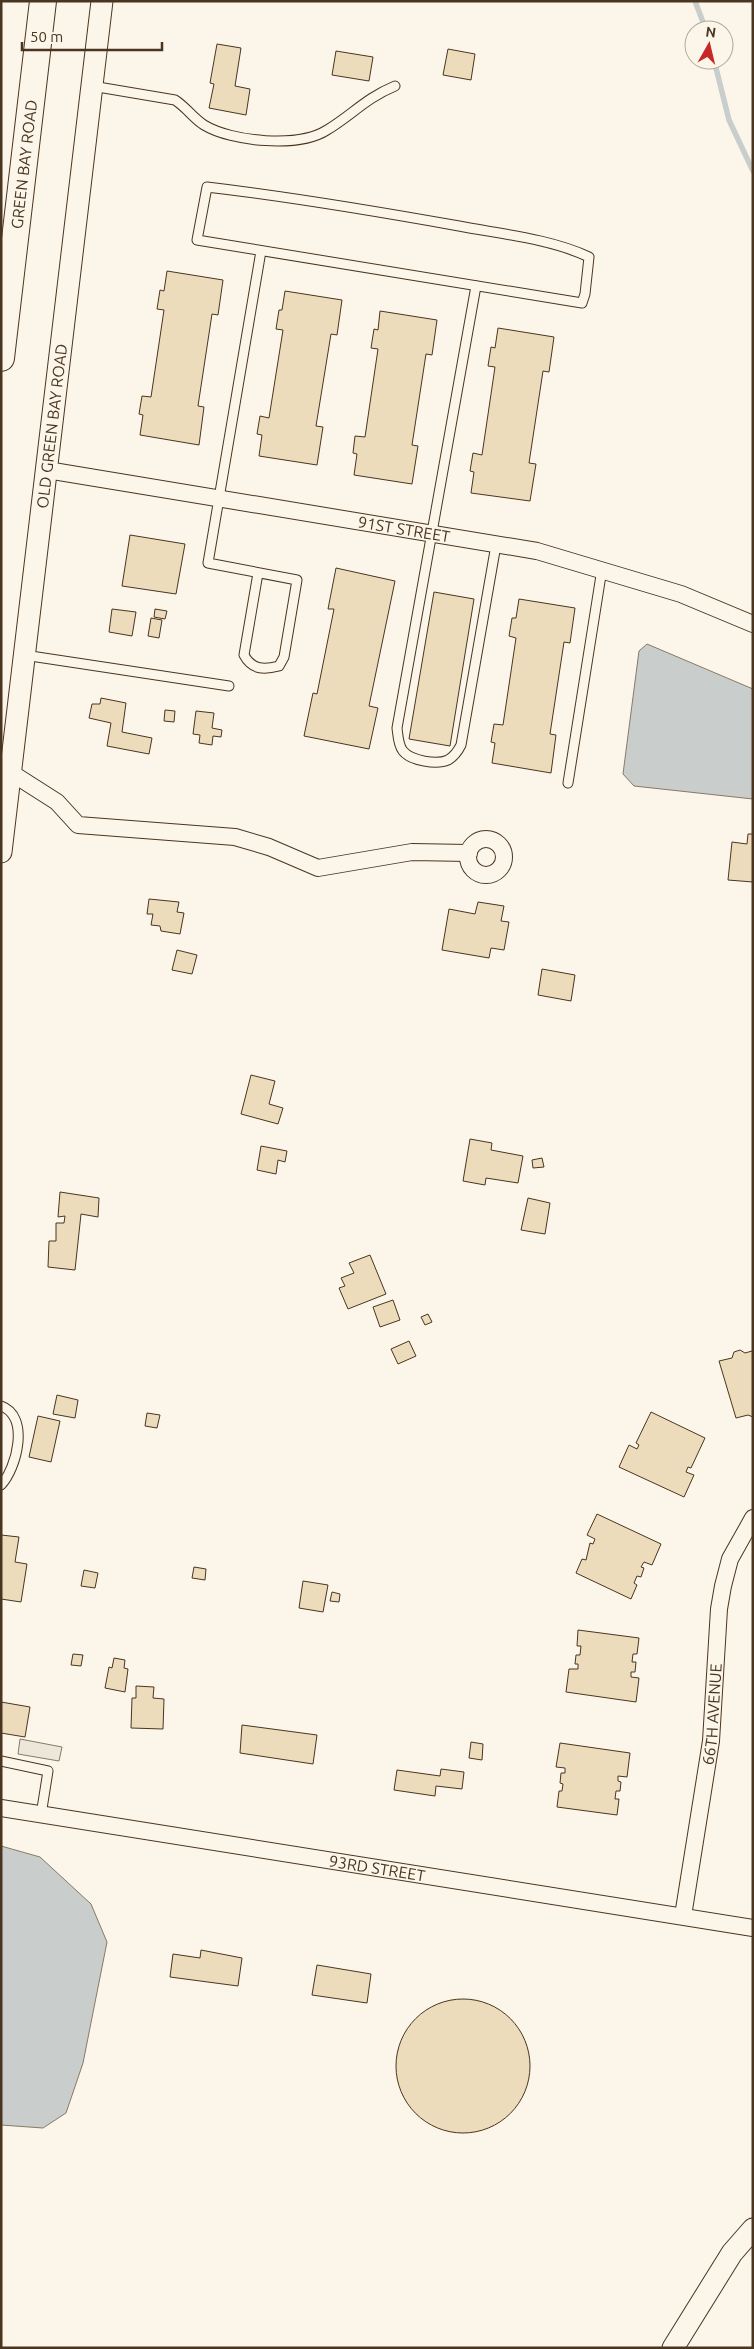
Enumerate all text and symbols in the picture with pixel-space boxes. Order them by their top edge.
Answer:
scale bar [22,20,162,52]
north arrow [684,20,734,70]
text: N [705,23,717,41]
text: 50 m [30,28,63,45]
street label: GREEN BAY ROAD [7,99,40,230]
street label: OLD GREEN BAY ROAD [33,343,70,509]
street label: 91ST STREET [357,513,452,546]
street label: 66TH AVENUE [698,1663,725,1766]
street label: 93RD STREET [328,1851,427,1885]

